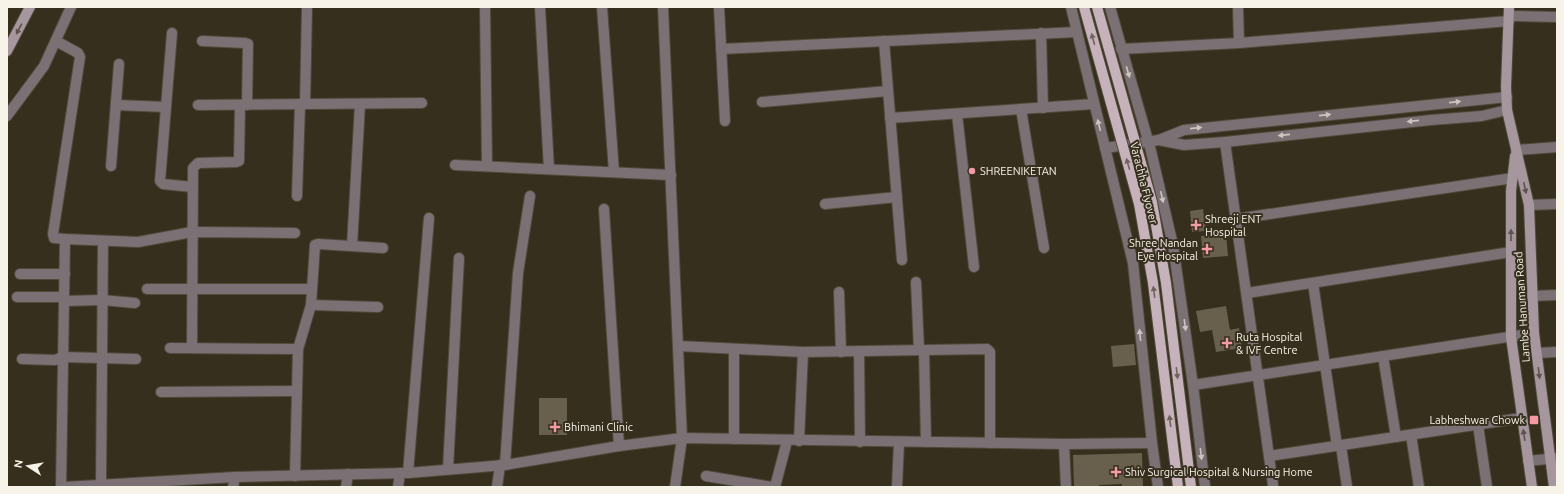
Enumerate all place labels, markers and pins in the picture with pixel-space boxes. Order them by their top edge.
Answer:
place label: SHREENIKETAN [980,165,1057,177]
marker: SHREENIKETAN [967,166,977,176]
place label: Shreeji ENT Hospital [1205,213,1261,238]
marker: Shreeji ENT Hospital [1190,219,1202,231]
place label: Shree Nandan Eye Hospital [1129,237,1198,262]
marker: Shree Nandan Eye Hospital [1201,243,1213,255]
place label: Ruta Hospital & IVF Centre [1236,331,1303,356]
marker: Ruta Hospital & IVF Centre [1221,337,1233,349]
place label: Labheshwar Chowk [1429,414,1525,426]
marker: Labheshwar Chowk [1528,414,1540,426]
marker: Bhimani Clinic [549,421,561,433]
place label: Bhimani Clinic [564,421,633,433]
marker: Shiv Surgical Hospital & Nursing Home [1110,466,1122,478]
place label: Shiv Surgical Hospital & Nursing Home [1125,466,1313,478]

